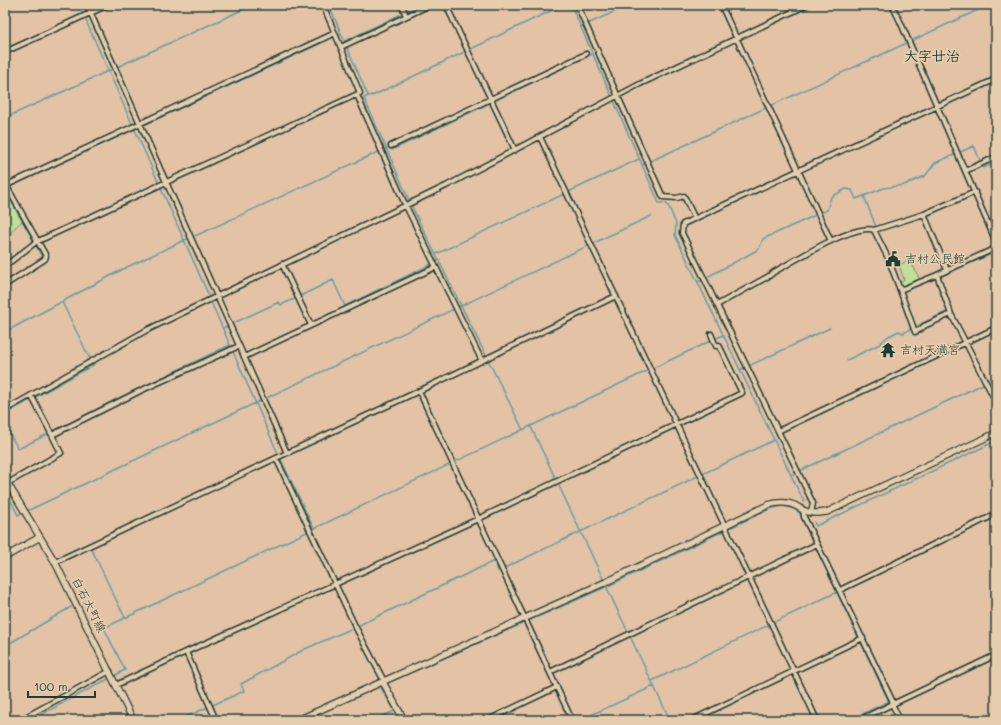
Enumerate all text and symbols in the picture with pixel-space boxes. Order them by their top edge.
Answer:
district label: 大字廿治 [904,46,960,65]
public building icon: 吉村公民館 [884,250,902,268]
place label: 吉村公民館 [905,250,965,266]
temple icon: 吉村天満宮 [879,341,897,359]
place label: 吉村天満宮 [900,341,960,357]
street label: 白石大町線 [69,574,111,635]
scale bar [28,673,95,699]
text: 100 m [34,678,68,694]

